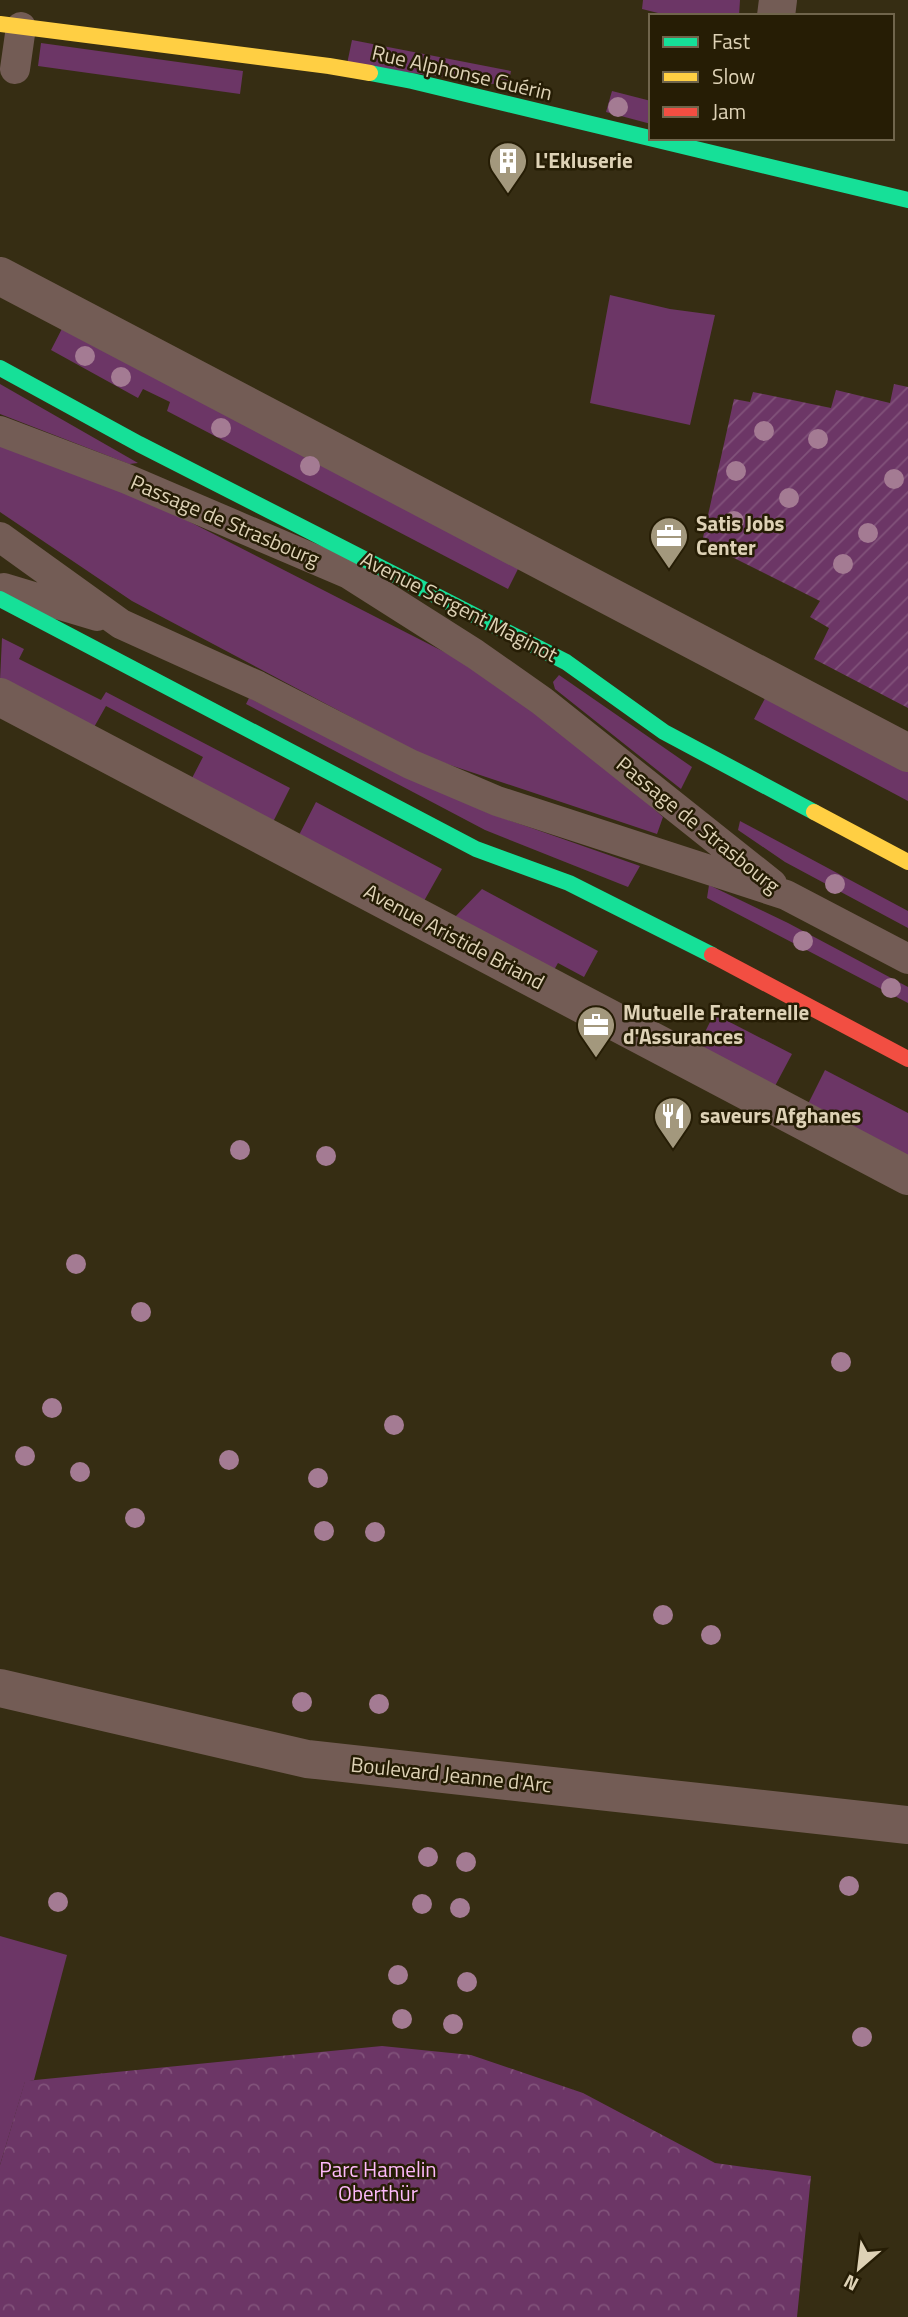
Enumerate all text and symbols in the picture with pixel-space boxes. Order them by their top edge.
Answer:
legend [649,14,894,140]
text: Fast [712,25,751,57]
street label: Rue Alphonse Guérin [369,36,556,108]
text: Slow [712,60,755,92]
text: Jam [712,95,746,127]
building icon: L'Ekluserie [487,140,529,195]
place label: L'Ekluserie [535,144,633,176]
street label: Passage de Strasbourg [126,466,325,574]
place label: Satis Jobs Center [696,507,785,563]
office icon: Satis Jobs Center [648,515,690,570]
street label: Avenue Sergent Maginot [355,543,564,670]
street label: Passage de Strasbourg [610,748,788,901]
street label: Avenue Aristide Briand [358,875,550,997]
place label: Mutuelle Fraternelle d'Assurances [623,996,809,1052]
office icon: Mutuelle Fraternelle d'Assurances [575,1004,617,1059]
restaurant icon: saveurs Afghanes [652,1095,694,1150]
place label: saveurs Afghanes [700,1099,861,1131]
street label: Boulevard Jeanne d'Arc [349,1748,553,1800]
park label: Parc Hamelin Oberthür [319,2153,437,2209]
north arrow [824,2233,894,2303]
text: N [838,2268,863,2299]

